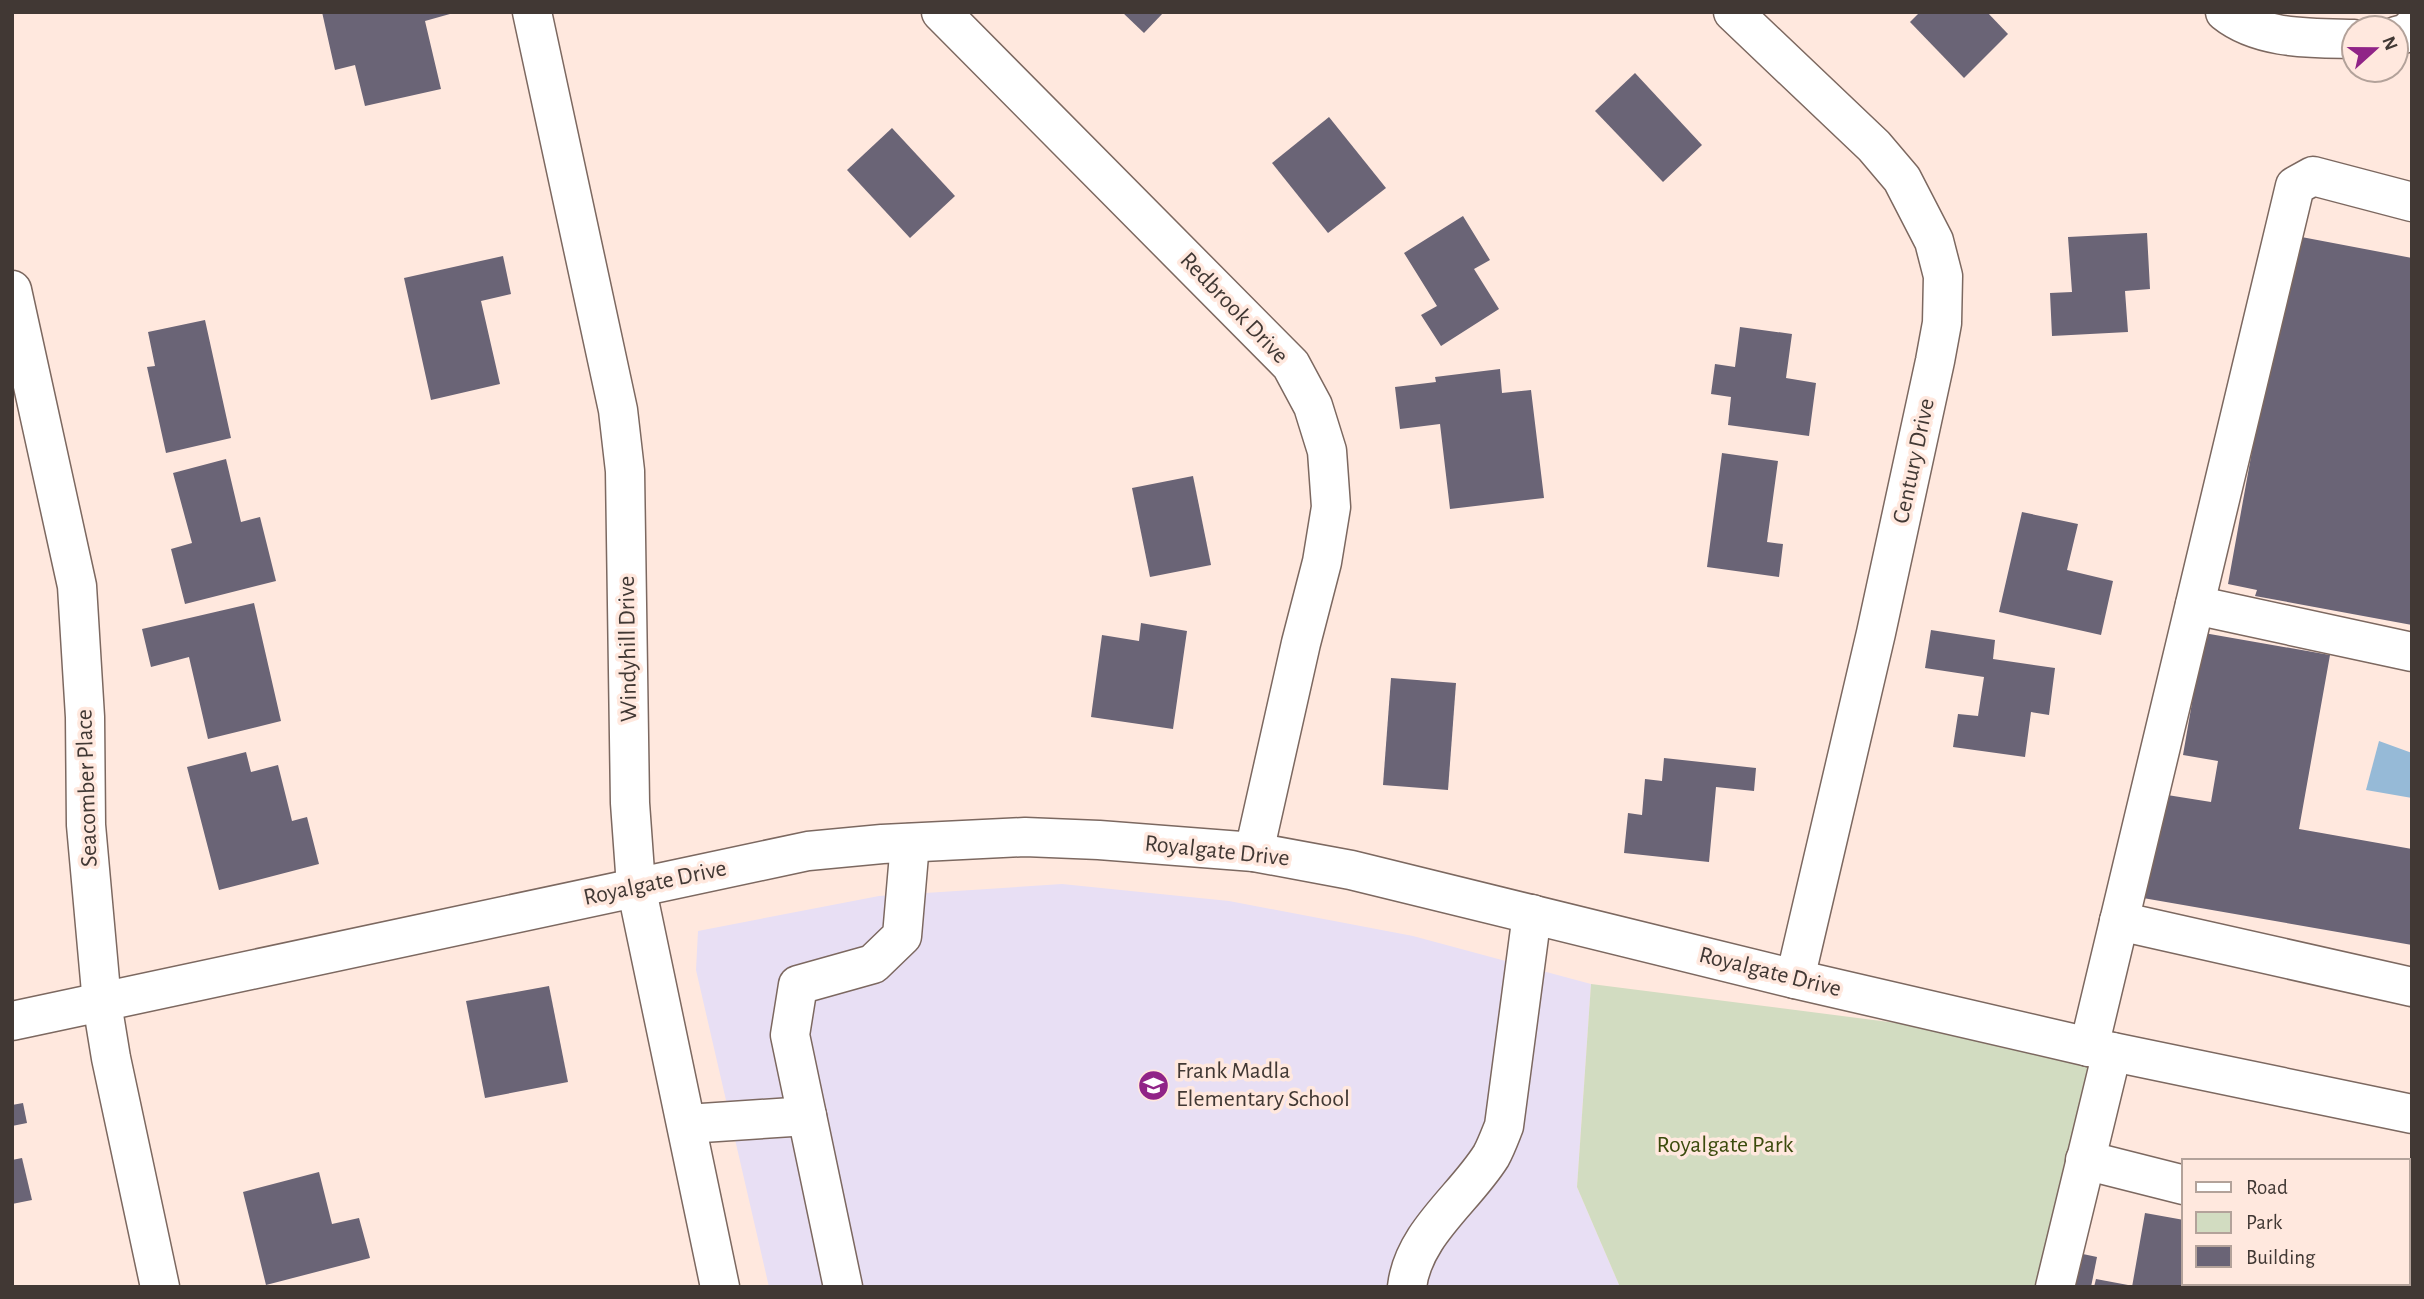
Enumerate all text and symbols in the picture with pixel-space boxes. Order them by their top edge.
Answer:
north arrow [2340,14,2410,84]
text: N [2378,34,2401,53]
street label: Redbrook Drive [1175,248,1293,368]
street label: Century Drive [1889,396,1939,526]
street label: Windyhill Drive [615,576,641,722]
street label: Seacomber Place [72,709,102,867]
street label: Royalgate Drive [1143,831,1291,871]
street label: Royalgate Drive [581,856,729,910]
street label: Royalgate Drive [1697,943,1843,1001]
place label: Frank Madla Elementary School [1176,1059,1350,1111]
school or university icon: Frank Madla Elementary School [1136,1068,1170,1102]
park label: Royalgate Park [1656,1133,1794,1157]
legend [2182,1159,2410,1285]
text: Road [2246,1177,2288,1198]
text: Park [2246,1212,2283,1233]
text: Building [2246,1247,2316,1268]

